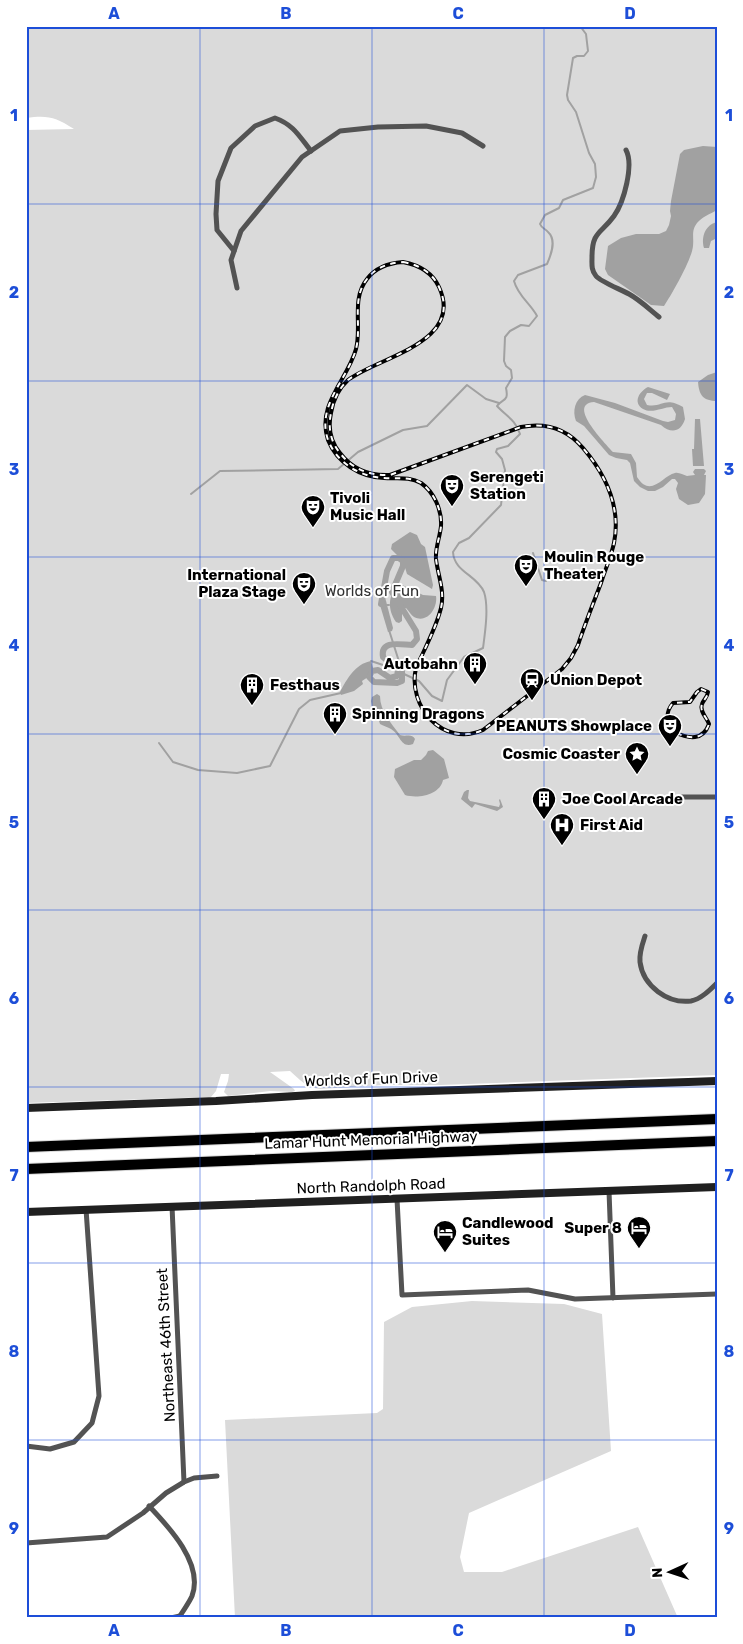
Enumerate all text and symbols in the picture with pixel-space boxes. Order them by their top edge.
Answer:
text: A [108,4,120,23]
text: B [280,4,292,23]
text: C [452,4,464,23]
text: D [624,4,636,23]
text: 1 [10,106,18,125]
text: 1 [725,106,733,125]
text: 2 [9,283,19,302]
text: 2 [724,283,734,302]
text: 3 [9,460,19,479]
text: 3 [724,460,734,479]
place label: Serengeti Station [470,468,544,503]
theatre icon: Serengeti Station [439,473,465,507]
place label: Tivoli Music Hall [330,489,405,524]
theatre icon: Tivoli Music Hall [300,494,326,528]
place label: Moulin Rouge Theater [544,548,644,583]
theatre icon: Moulin Rouge Theater [513,553,539,587]
place label: International Plaza Stage [187,566,286,601]
theatre icon: International Plaza Stage [291,571,317,605]
park label: Worlds of Fun [325,582,419,600]
text: 4 [9,636,20,655]
text: 4 [724,636,735,655]
building icon: Autobahn [462,651,488,685]
place label: Autobahn [384,655,458,673]
station icon: Union Depot [519,667,545,701]
place label: Union Depot [550,671,642,689]
building icon: Festhaus [239,672,265,706]
place label: Festhaus [270,676,340,694]
building icon: Spinning Dragons [322,701,348,735]
place label: Spinning Dragons [352,705,485,723]
theatre icon: PEANUTS Showplace [657,713,683,747]
place label: PEANUTS Showplace [496,717,652,735]
place icon: Cosmic Coaster [624,741,650,775]
place label: Cosmic Coaster [502,745,620,763]
building icon: Joe Cool Arcade [531,786,557,820]
place label: Joe Cool Arcade [562,790,683,808]
hospital icon: First Aid [549,812,575,846]
text: 5 [9,813,19,832]
text: 5 [724,813,734,832]
place label: First Aid [580,816,643,834]
text: 6 [9,989,19,1008]
text: 6 [724,989,734,1008]
street label: Worlds of Fun Drive [304,1068,438,1090]
street label: Lamar Hunt Memorial Highway [264,1127,478,1153]
text: 7 [9,1166,19,1185]
text: 7 [724,1166,734,1185]
street label: North Randolph Road [296,1174,446,1198]
place label: Candlewood Suites [462,1214,554,1249]
hotel icon: Super 8 [626,1215,652,1249]
hotel icon: Candlewood Suites [432,1219,458,1253]
place label: Super 8 [564,1219,622,1237]
street label: Northeast 46th Street [153,1268,179,1422]
text: 8 [9,1342,20,1361]
text: 8 [724,1342,735,1361]
text: 9 [9,1519,19,1538]
text: 9 [724,1519,734,1538]
north arrow [646,1546,696,1596]
text: N [649,1567,666,1578]
text: A [108,1621,120,1640]
text: B [280,1621,292,1640]
text: C [452,1621,464,1640]
text: D [624,1621,636,1640]

